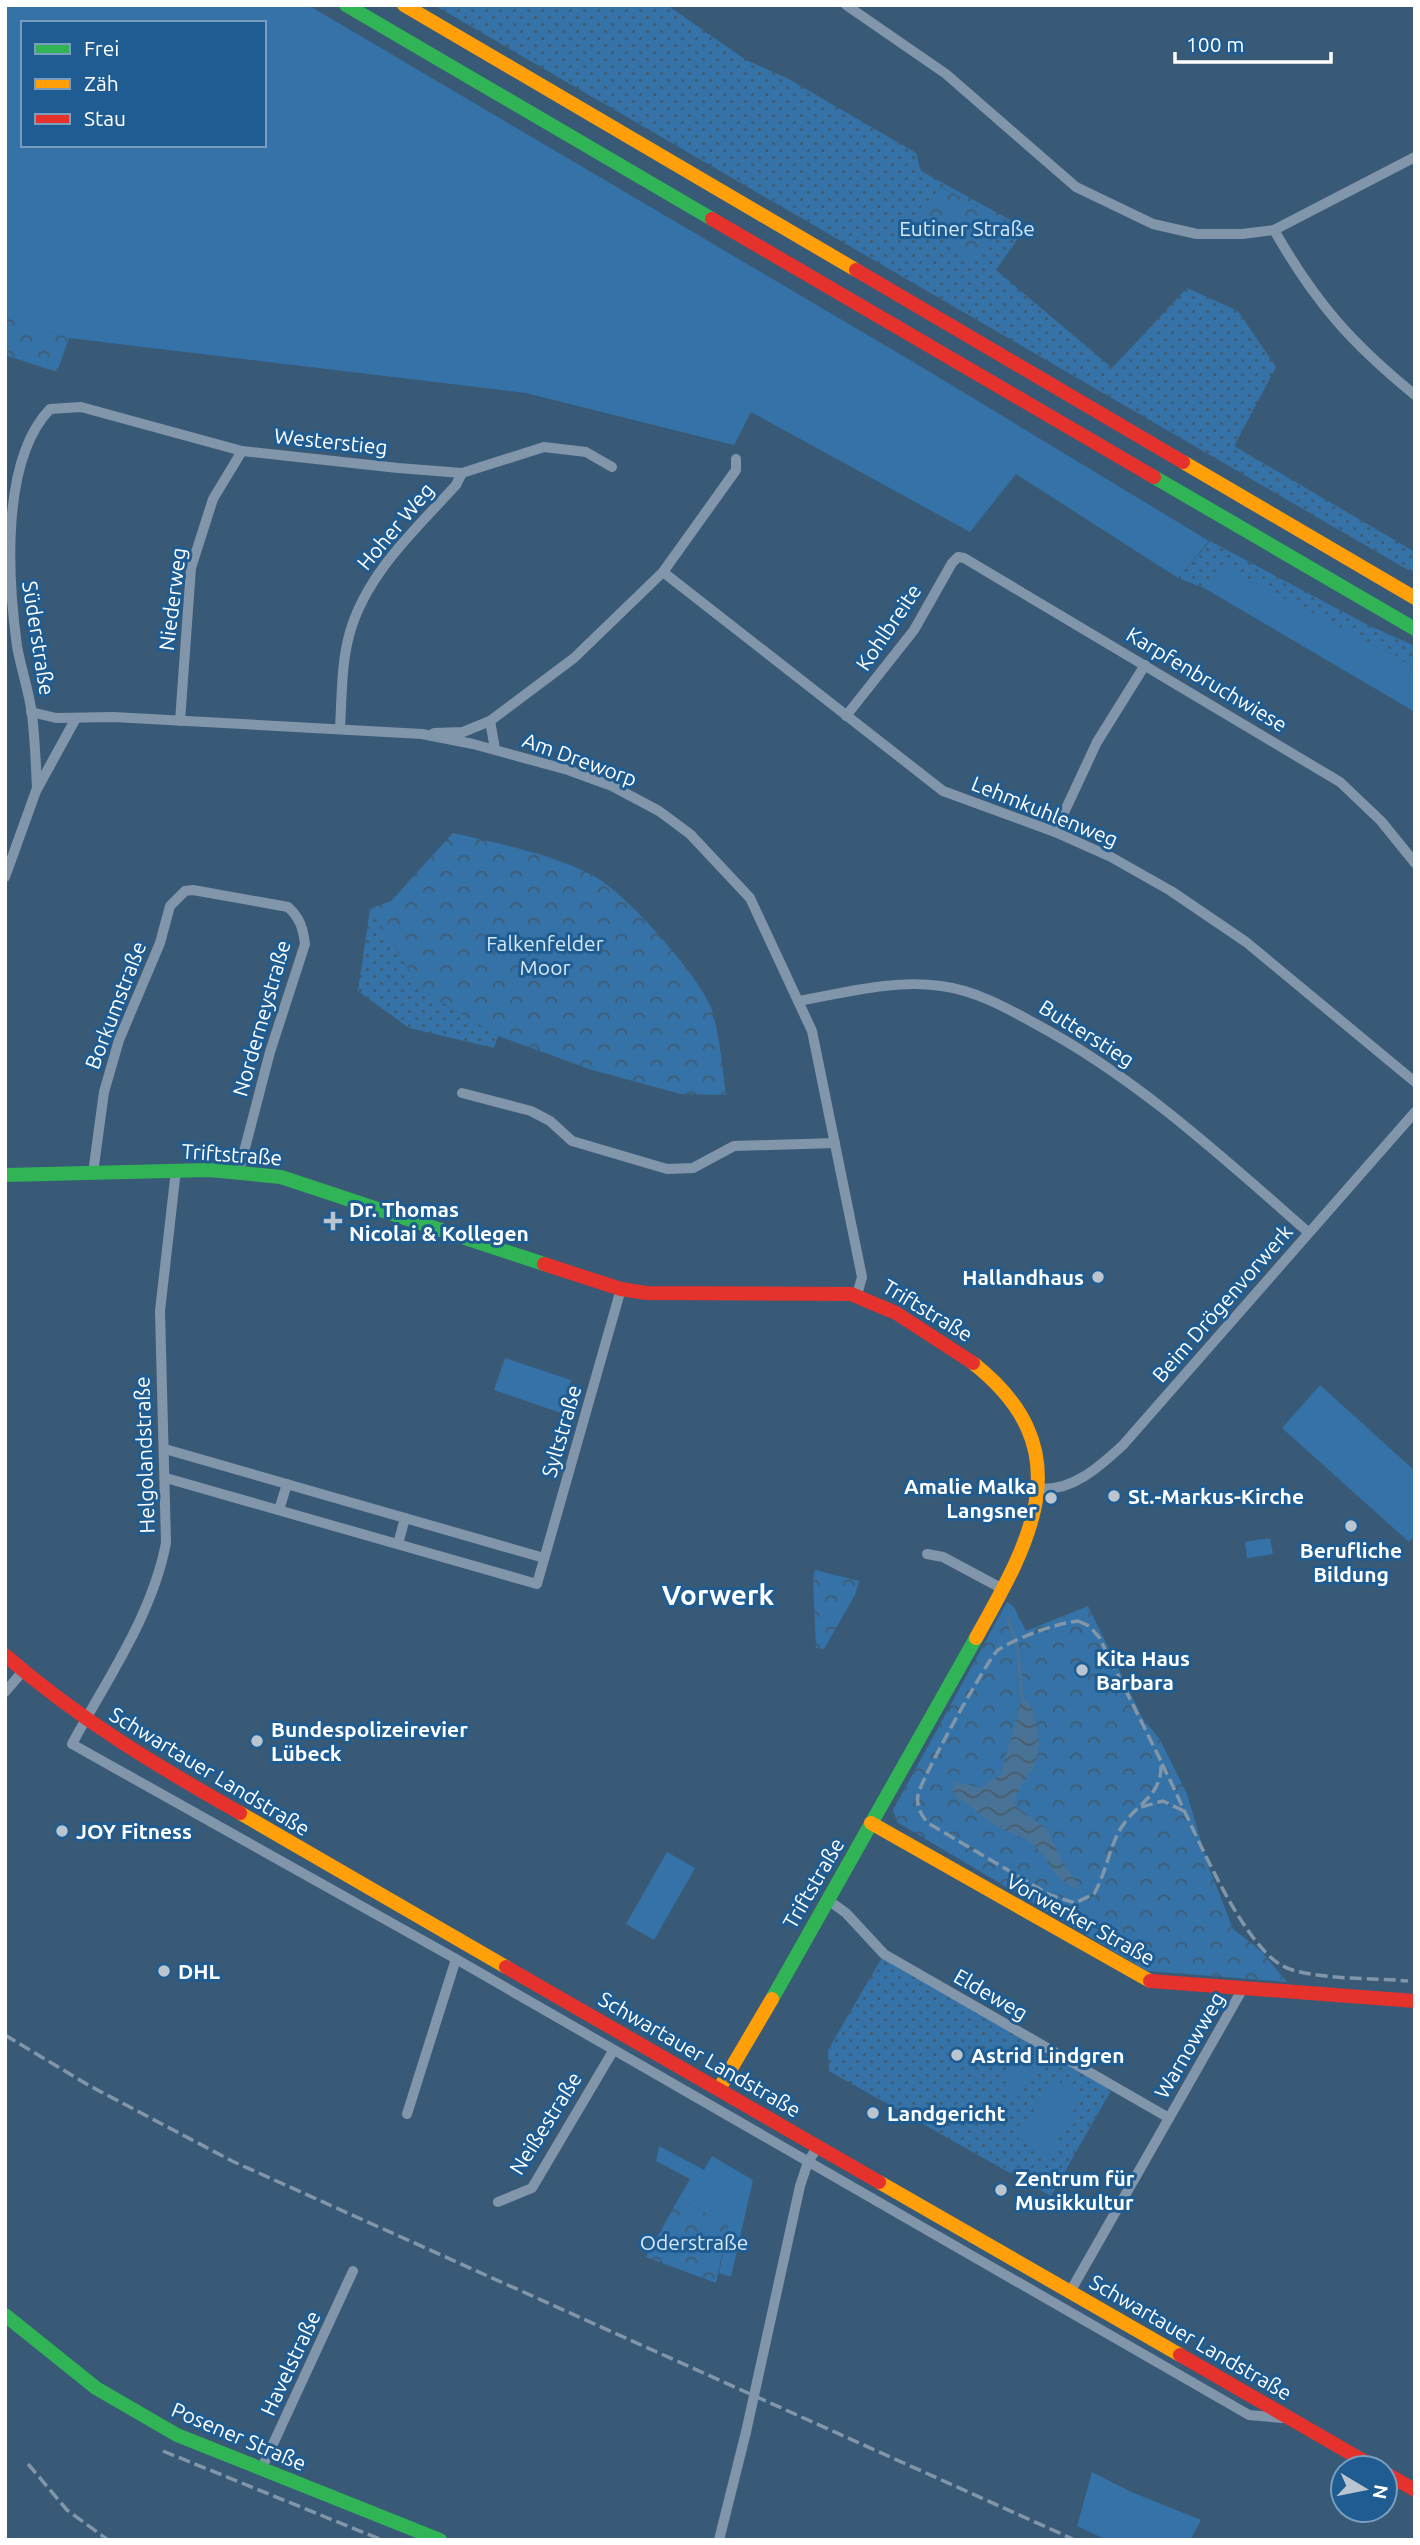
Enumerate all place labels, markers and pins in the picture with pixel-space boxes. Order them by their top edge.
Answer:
place label: Dr. Thomas Nicolai & Kollegen [349,1197,529,1245]
marker: Dr. Thomas Nicolai & Kollegen [323,1211,343,1231]
place label: Hallandhaus [962,1265,1084,1289]
marker: Hallandhaus [1090,1269,1106,1285]
place label: Amalie Malka Langsner [904,1474,1037,1522]
place label: St.-Markus-Kirche [1128,1484,1304,1508]
marker: St.-Markus-Kirche [1106,1488,1122,1504]
marker: Amalie Malka Langsner [1043,1490,1059,1506]
marker: Berufliche Bildung [1343,1518,1359,1534]
place label: Berufliche Bildung [1300,1538,1402,1586]
place label: Kita Haus Barbara [1096,1646,1190,1694]
marker: Kita Haus Barbara [1074,1662,1090,1678]
place label: Bundespolizeirevier Lübeck [271,1717,468,1765]
marker: Bundespolizeirevier Lübeck [249,1733,265,1749]
place label: JOY Fitness [76,1819,192,1843]
marker: JOY Fitness [54,1823,70,1839]
place label: DHL [178,1959,221,1983]
marker: DHL [156,1963,172,1979]
place label: Astrid Lindgren [971,2043,1124,2067]
marker: Astrid Lindgren [949,2047,965,2063]
place label: Landgericht [887,2101,1006,2125]
marker: Landgericht [865,2105,881,2121]
place label: Zentrum für Musikkultur [1015,2166,1135,2214]
marker: Zentrum für Musikkultur [993,2182,1009,2198]

